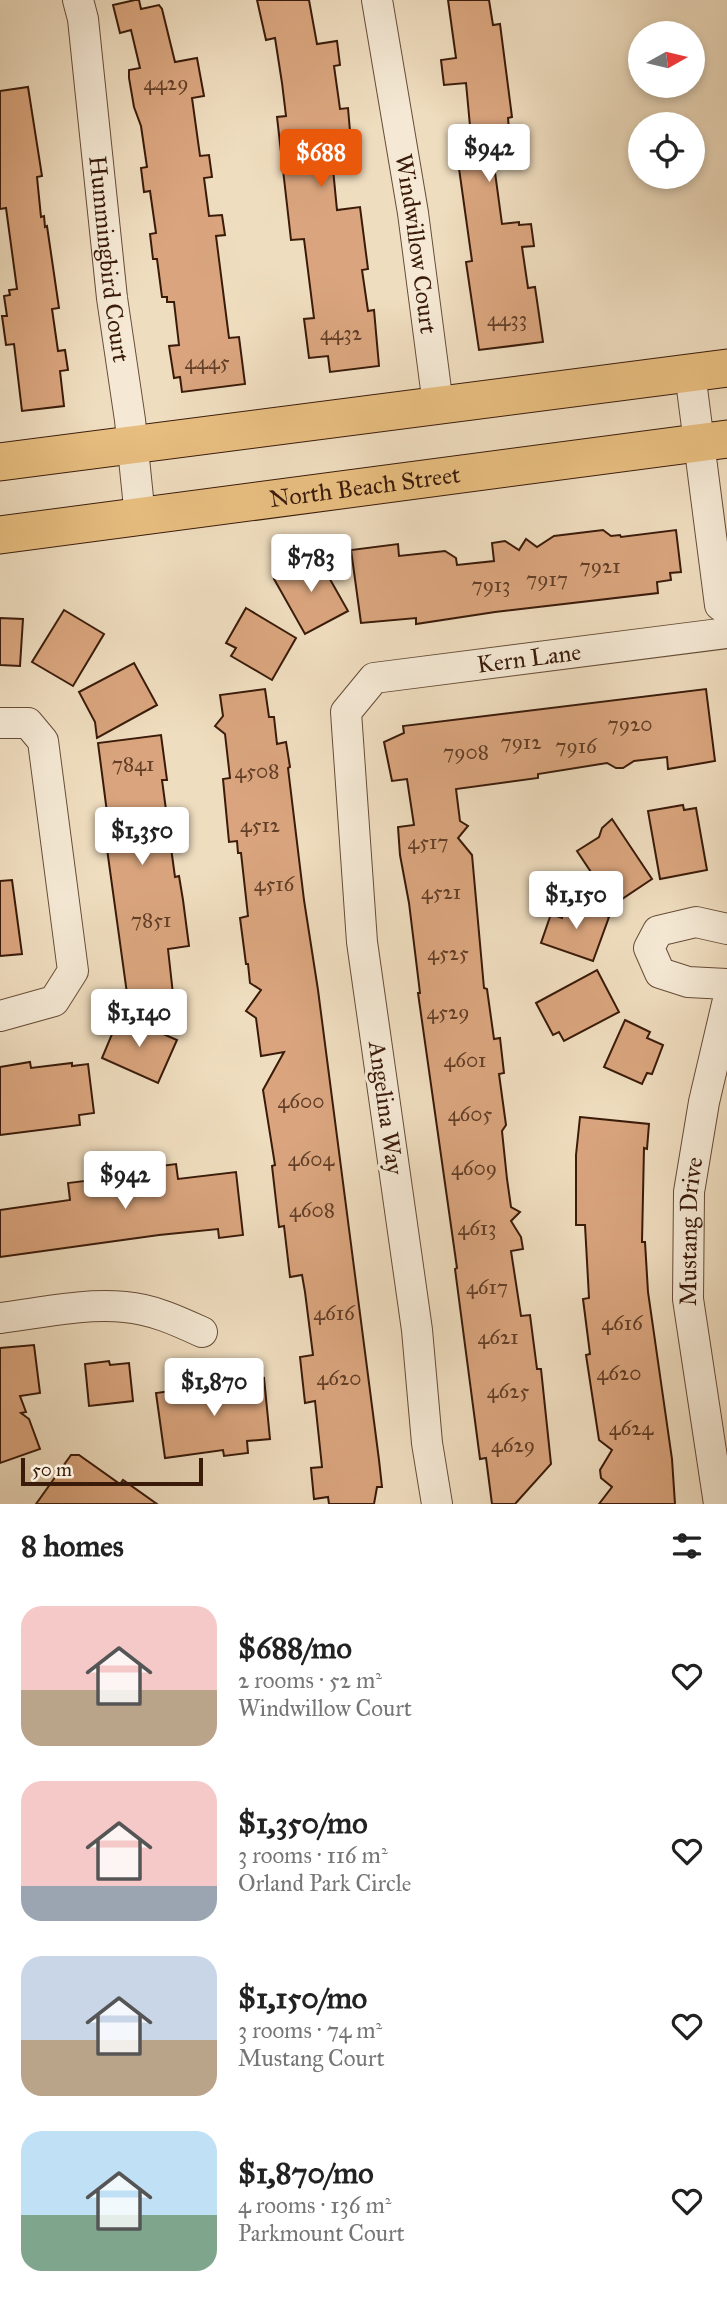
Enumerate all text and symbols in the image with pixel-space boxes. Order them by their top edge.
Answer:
north arrow [628,21,705,98]
map controls [628,21,705,189]
house number: 4429 [143,70,189,96]
button: locate [628,112,705,189]
pin: $942 [448,124,530,184]
pin: $688 [280,130,362,189]
text: $942 [464,133,514,161]
text: $688 [296,138,346,166]
street label: Windwillow Court [388,152,444,336]
street label: Hummingbird Court [82,154,136,365]
house number: 4433 [487,306,527,332]
house number: 4432 [320,320,363,346]
house number: 4445 [185,349,230,375]
street label: North Beach Street [267,459,463,514]
pin: $783 [270,534,352,594]
text: $783 [287,543,335,571]
house number: 7921 [579,553,621,579]
house number: 7917 [526,566,568,592]
house number: 7913 [471,572,511,598]
street label: Kern Lane [475,637,583,680]
house number: 7920 [607,711,653,737]
house number: 7912 [501,729,542,755]
house number: 7916 [555,733,598,759]
house number: 7908 [443,739,489,765]
house number: 7841 [112,751,154,777]
house number: 4508 [235,758,279,784]
pin: $1,350 [85,808,199,867]
house number: 4512 [240,812,281,838]
text: $1,350 [111,816,173,844]
house number: 4517 [408,829,448,855]
house number: 4516 [254,871,295,897]
pin: $1,150 [519,872,633,931]
house number: 4521 [421,879,461,905]
text: $1,150 [545,880,607,908]
house number: 7851 [131,907,171,933]
house number: 4525 [427,940,469,966]
pin: $1,140 [82,990,196,1049]
text: $1,140 [107,998,171,1026]
house number: 4529 [426,999,470,1025]
street label: Angelina Way [362,1038,410,1177]
house number: 4601 [444,1047,486,1073]
house number: 4600 [278,1088,324,1114]
house number: 4605 [448,1101,492,1127]
house number: 4604 [288,1146,335,1172]
pin: $942 [84,1152,166,1211]
house number: 4609 [451,1155,497,1181]
street label: Mustang Drive [673,1155,710,1306]
text: $942 [100,1160,150,1188]
house number: 4608 [289,1197,335,1223]
house number: 4613 [457,1215,497,1241]
house number: 4617 [466,1274,508,1300]
house number: 4616 [313,1300,356,1326]
house number: 4616 [601,1310,644,1336]
house number: 4621 [477,1324,519,1350]
pin: $1,870 [157,1358,271,1418]
house number: 4620 [596,1360,642,1386]
house number: 4620 [316,1365,362,1391]
text: $1,870 [181,1367,247,1395]
house number: 4625 [487,1378,529,1404]
house number: 4624 [609,1415,655,1441]
house number: 4629 [491,1432,535,1458]
scale bar [21,1455,203,1487]
text: 50 m [32,1458,72,1481]
icon: filters [668,1527,706,1565]
text: 8 homes [21,1528,124,1564]
text: $688/mo [238,1630,352,1666]
icon: home [77,1634,161,1718]
icon: heart [668,1657,706,1695]
text: 2 rooms · 52 m² [238,1666,382,1694]
text: Windwillow Court [238,1694,412,1722]
text: $1,350/mo [238,1805,368,1841]
icon: home [77,1809,161,1893]
icon: heart [668,1832,706,1870]
text: 3 rooms · 116 m² [238,1841,388,1869]
text: Orland Park Circle [238,1869,411,1897]
text: $1,150/mo [238,1980,367,2016]
icon: home [77,1984,161,2068]
icon: heart [668,2007,706,2045]
text: 3 rooms · 74 m² [238,2016,382,2044]
text: Mustang Court [238,2044,385,2072]
text: $1,870/mo [238,2155,374,2191]
icon: home [77,2159,161,2243]
icon: heart [668,2182,706,2220]
text: 4 rooms · 136 m² [238,2191,391,2219]
text: Parkmount Court [238,2219,405,2247]

